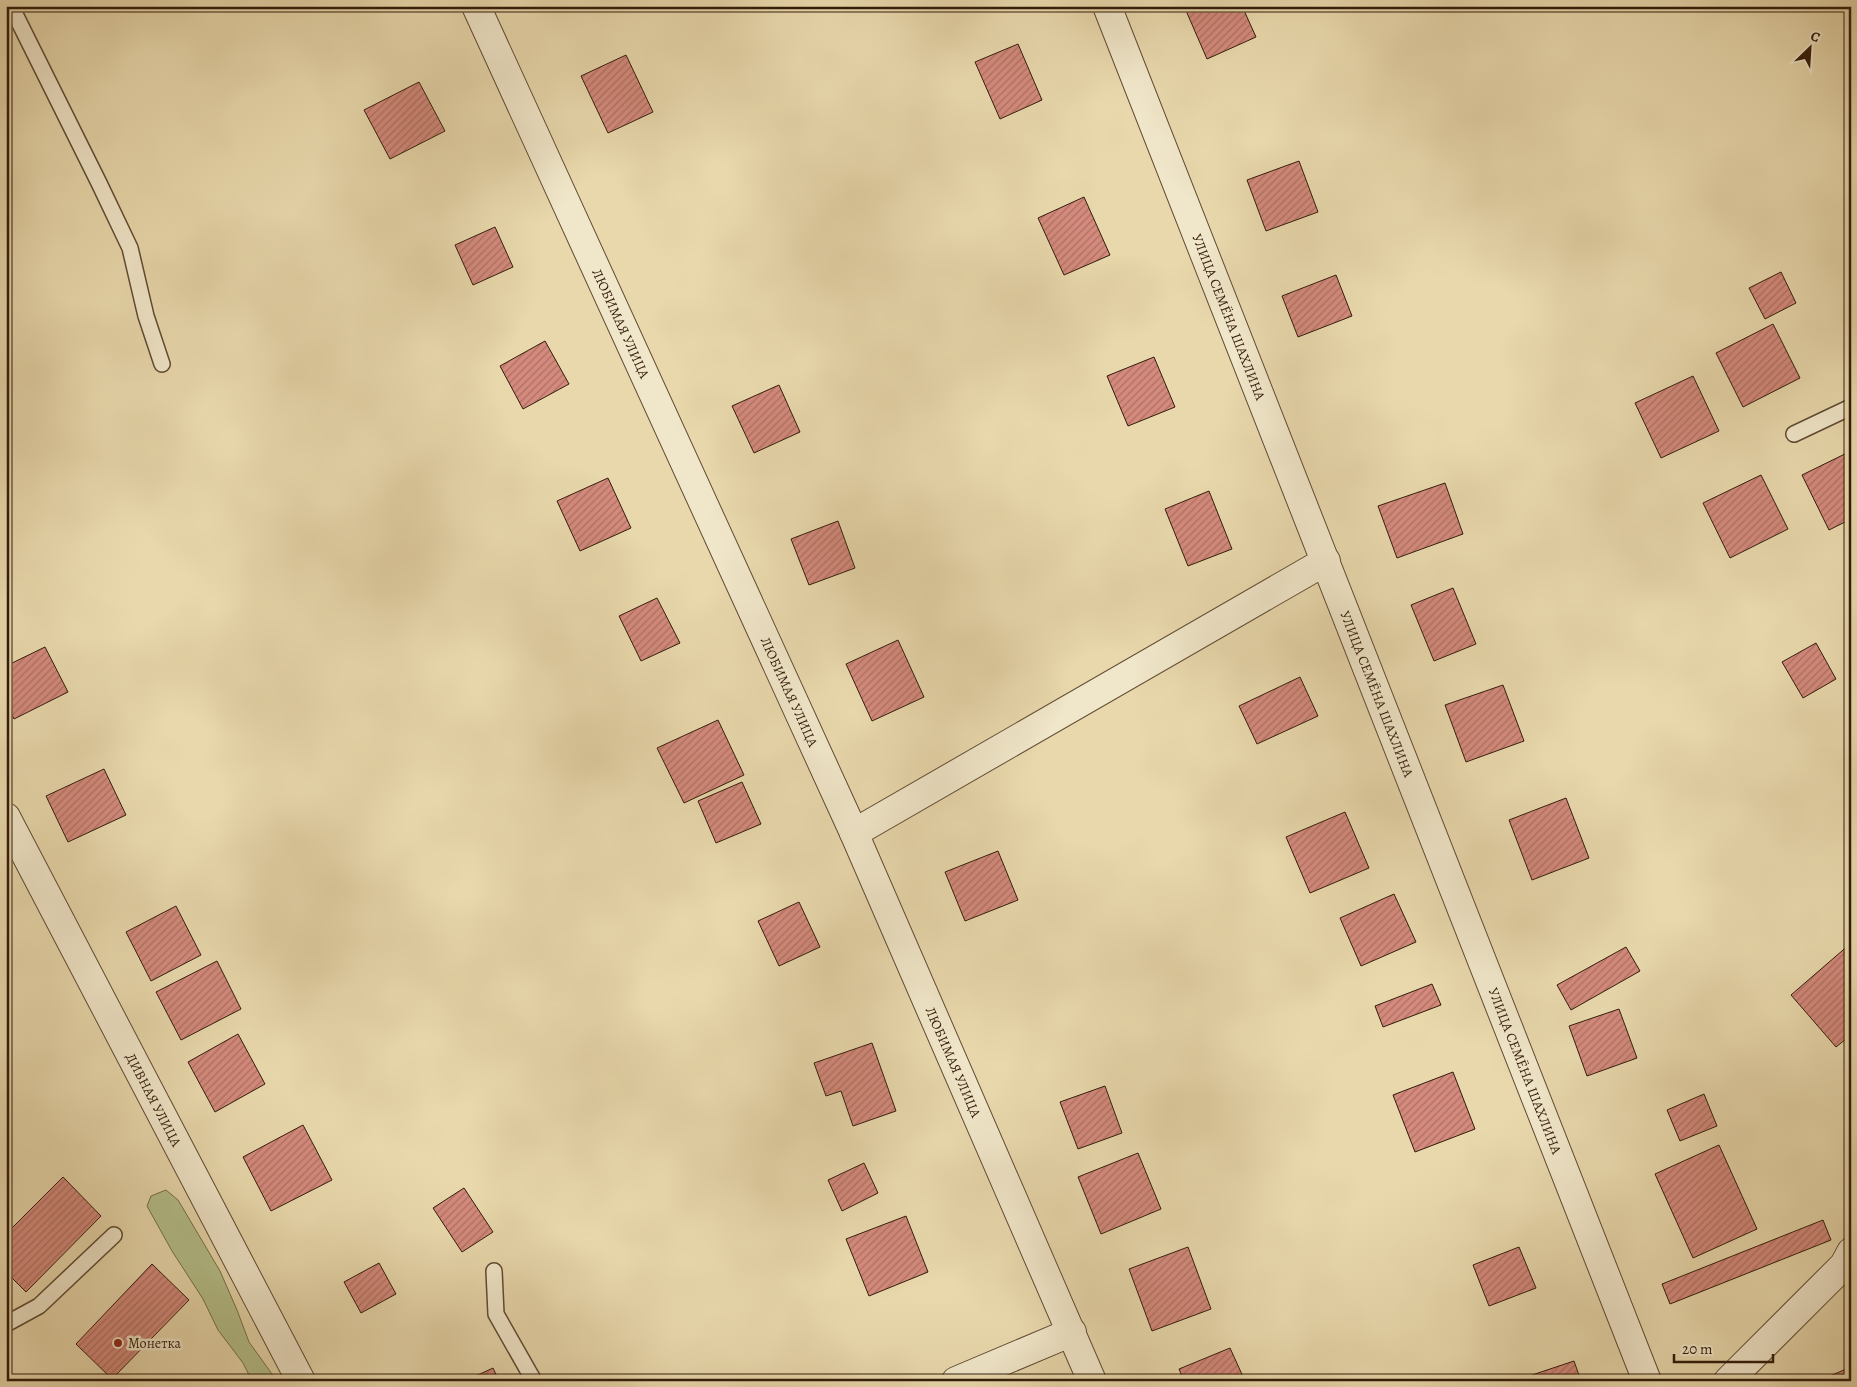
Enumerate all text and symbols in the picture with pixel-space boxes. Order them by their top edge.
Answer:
north arrow [1784,22,1834,72]
text: С [1807,26,1824,47]
street label: УЛИЦА СЕМЁНА ШАХЛИНА [1188,231,1271,404]
street label: ЛЮБИМАЯ УЛИЦА [588,265,655,382]
street label: УЛИЦА СЕМЁНА ШАХЛИНА [1336,608,1419,781]
street label: ЛЮБИМАЯ УЛИЦА [756,634,823,750]
street label: УЛИЦА СЕМЁНА ШАХЛИНА [1484,985,1567,1158]
street label: ЛЮБИМАЯ УЛИЦА [921,1004,986,1121]
street label: ДИВНАЯ УЛИЦА [122,1050,187,1151]
scale bar [1674,1332,1773,1364]
place label: Монетка [128,1334,181,1353]
marker: Монетка [112,1337,124,1349]
text: 20 m [1682,1339,1713,1359]

